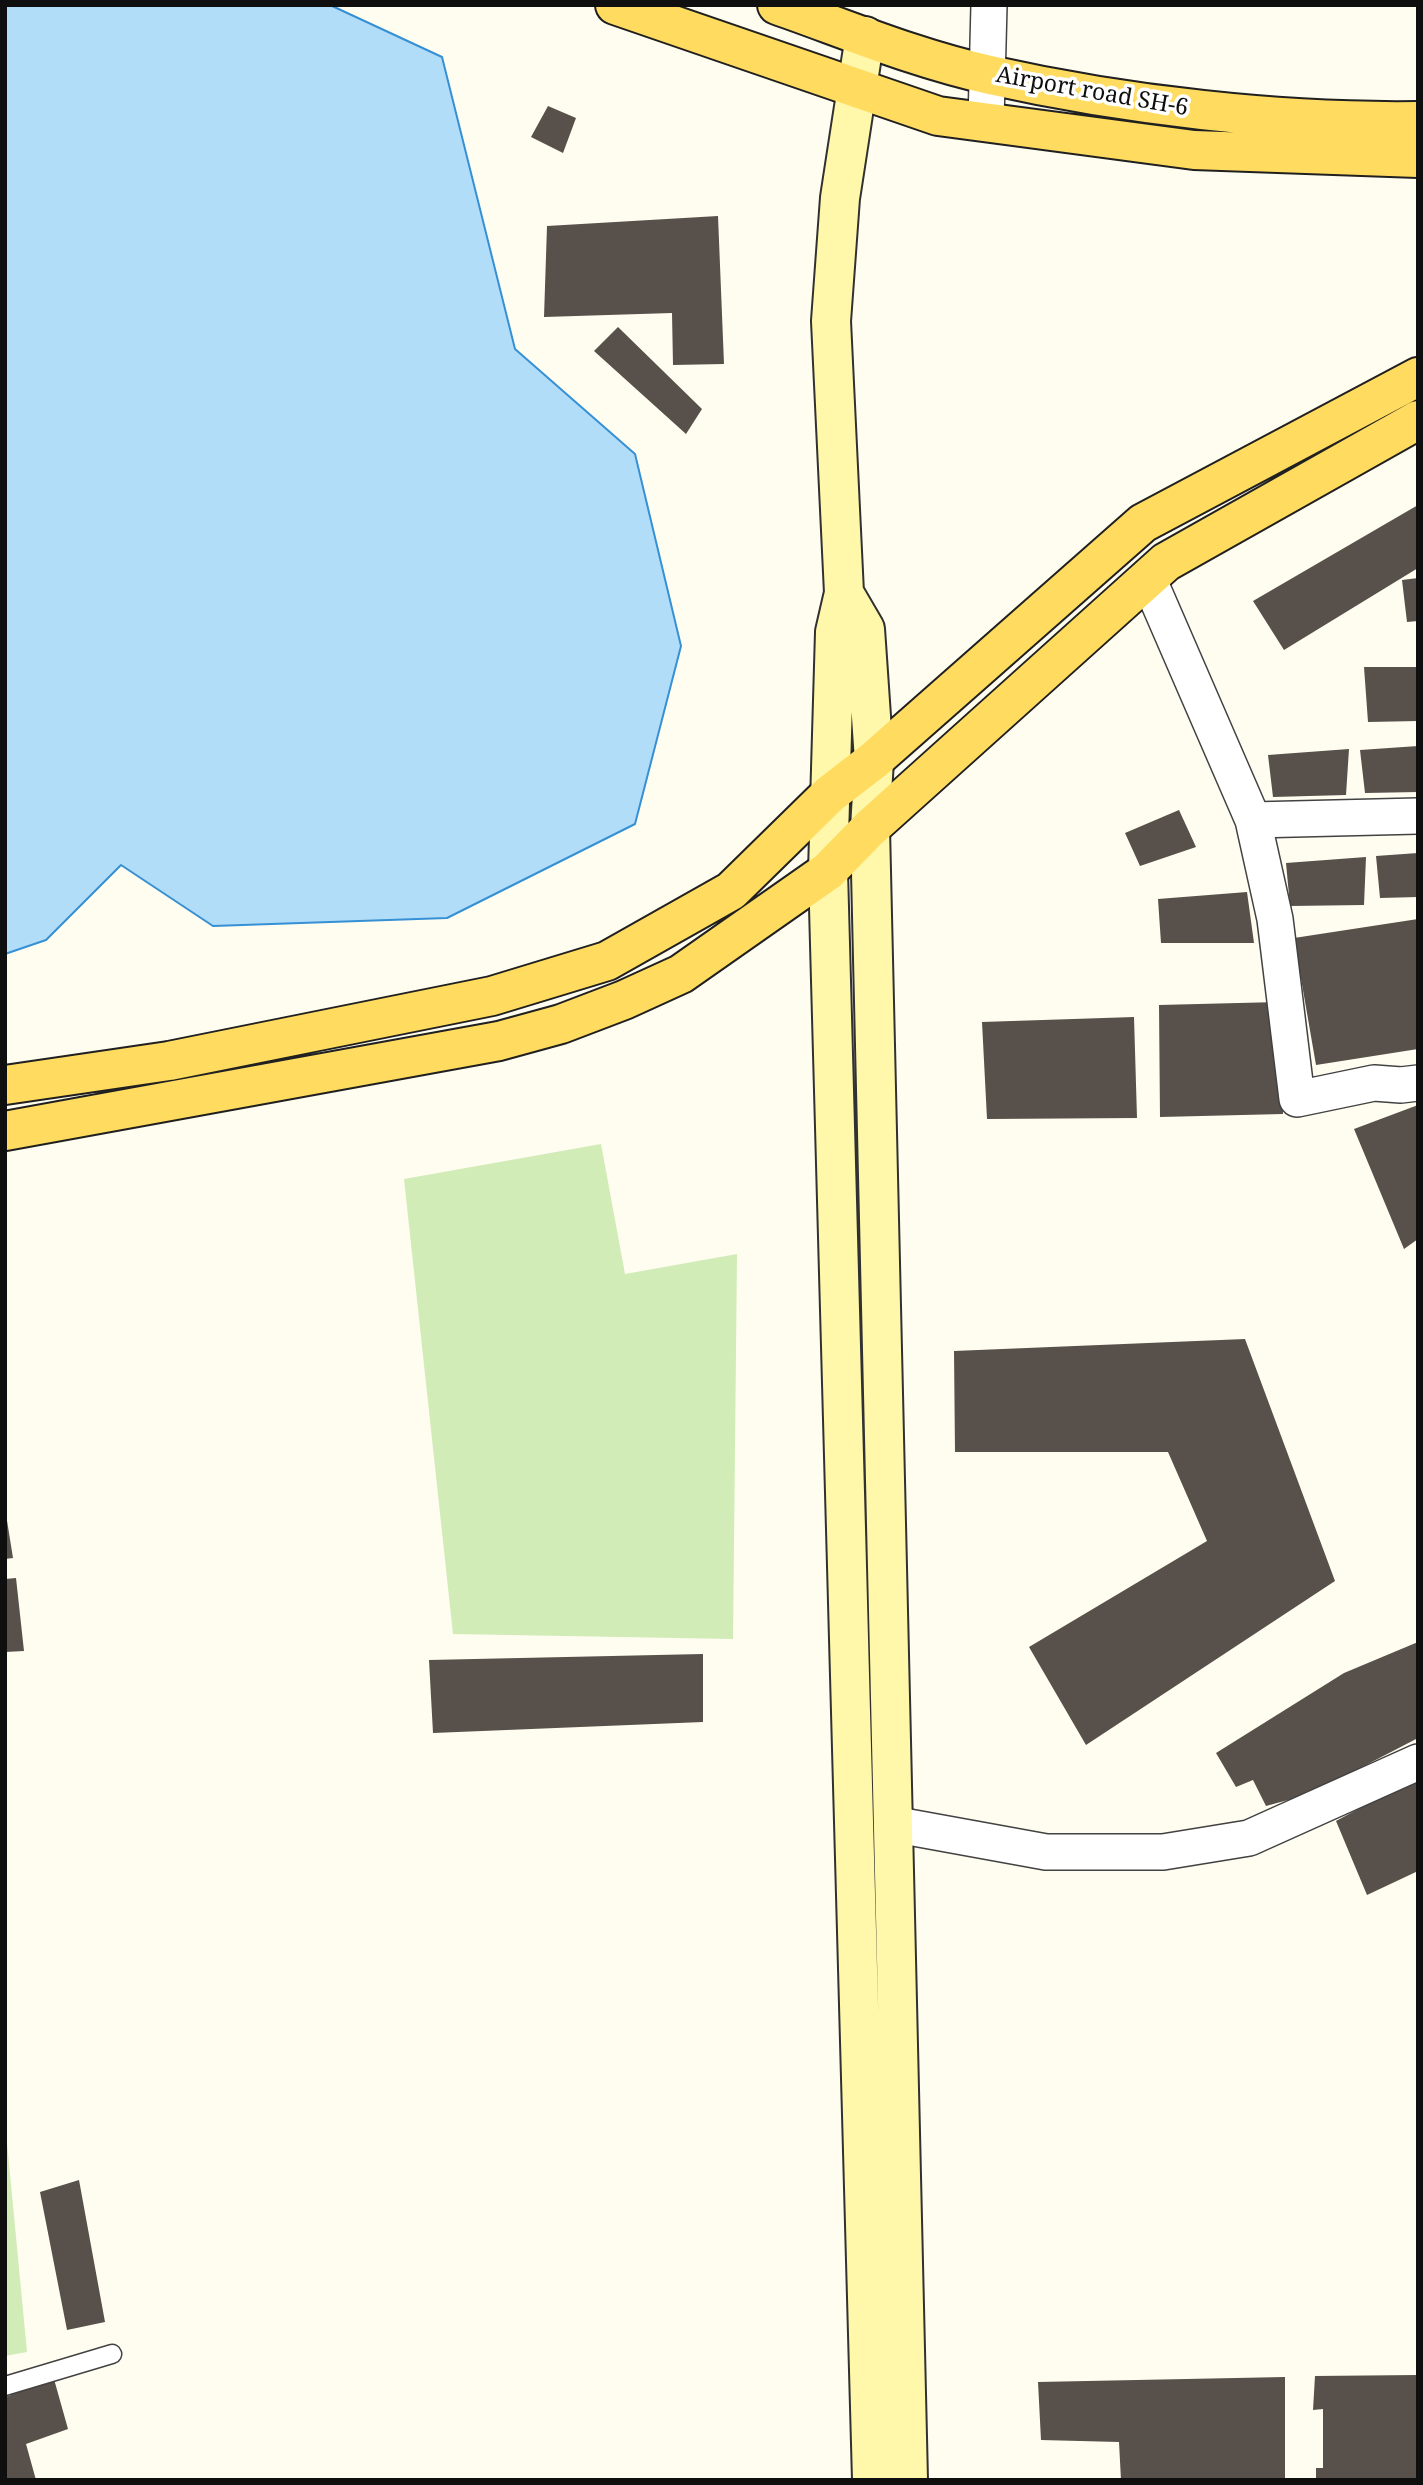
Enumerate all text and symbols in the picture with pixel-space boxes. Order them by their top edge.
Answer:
street label: Airport road SH-6 [994,62,1190,122]

